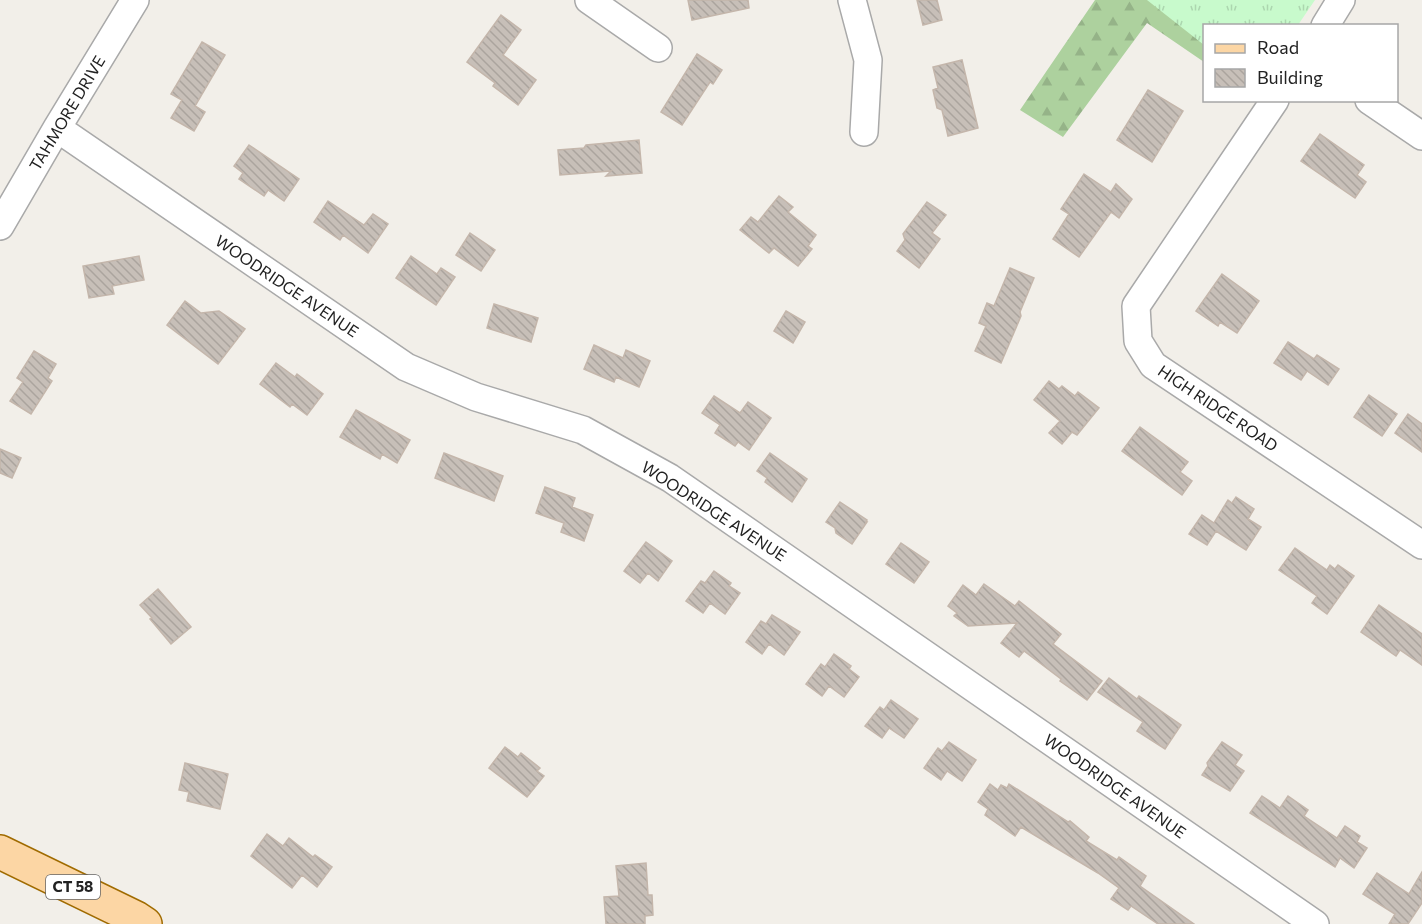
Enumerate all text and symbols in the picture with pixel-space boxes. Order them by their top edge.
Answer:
legend [1203,24,1398,102]
text: Road [1257,36,1299,58]
street label: TAHMORE DRIVE [25,52,108,174]
text: Building [1257,66,1323,88]
street label: WOODRIDGE AVENUE [212,231,363,341]
street label: HIGH RIDGE ROAD [1155,360,1282,455]
street label: WOODRIDGE AVENUE [638,457,790,565]
street label: WOODRIDGE AVENUE [1041,729,1190,842]
road number: CT 58 [46,875,100,899]

